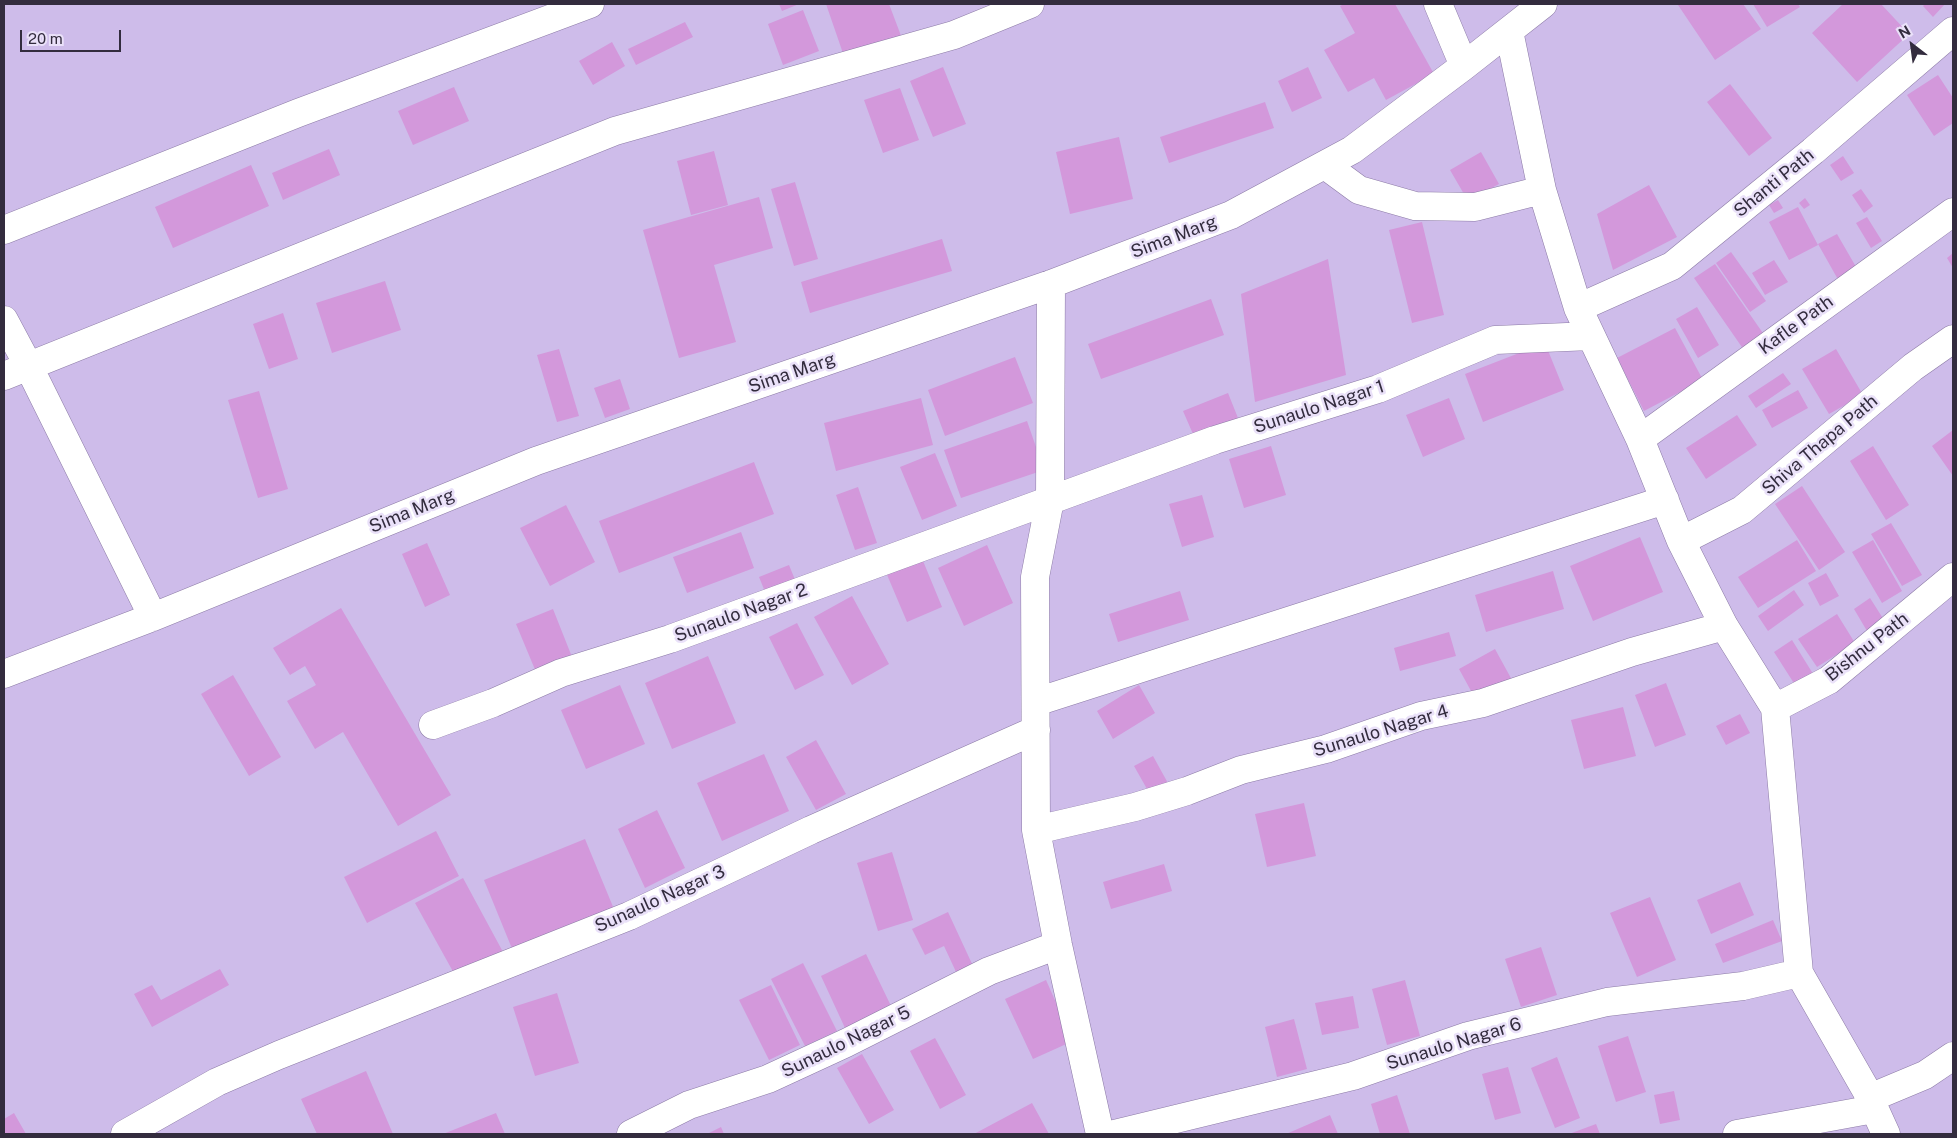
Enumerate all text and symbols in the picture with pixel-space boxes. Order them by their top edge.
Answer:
scale bar [22,20,124,52]
north arrow [1887,20,1937,70]
text: N [1896,22,1913,42]
text: 20 m [28,30,63,47]
street label: Shanti Path [1730,144,1818,222]
street label: Sima Marg [1128,211,1220,263]
street label: Kafle Path [1755,291,1837,359]
street label: Sima Marg [746,348,838,398]
street label: Sunaulo Nagar 1 [1251,376,1387,438]
street label: Shiva Thapa Path [1758,390,1882,500]
street label: Sima Marg [366,484,458,538]
street label: Sunaulo Nagar 2 [672,579,810,647]
street label: Bishnu Path [1821,608,1913,686]
street label: Sunaulo Nagar 4 [1311,700,1451,762]
street label: Sunaulo Nagar 3 [592,861,728,937]
street label: Sunaulo Nagar 5 [778,1002,914,1082]
street label: Sunaulo Nagar 6 [1384,1013,1524,1075]

